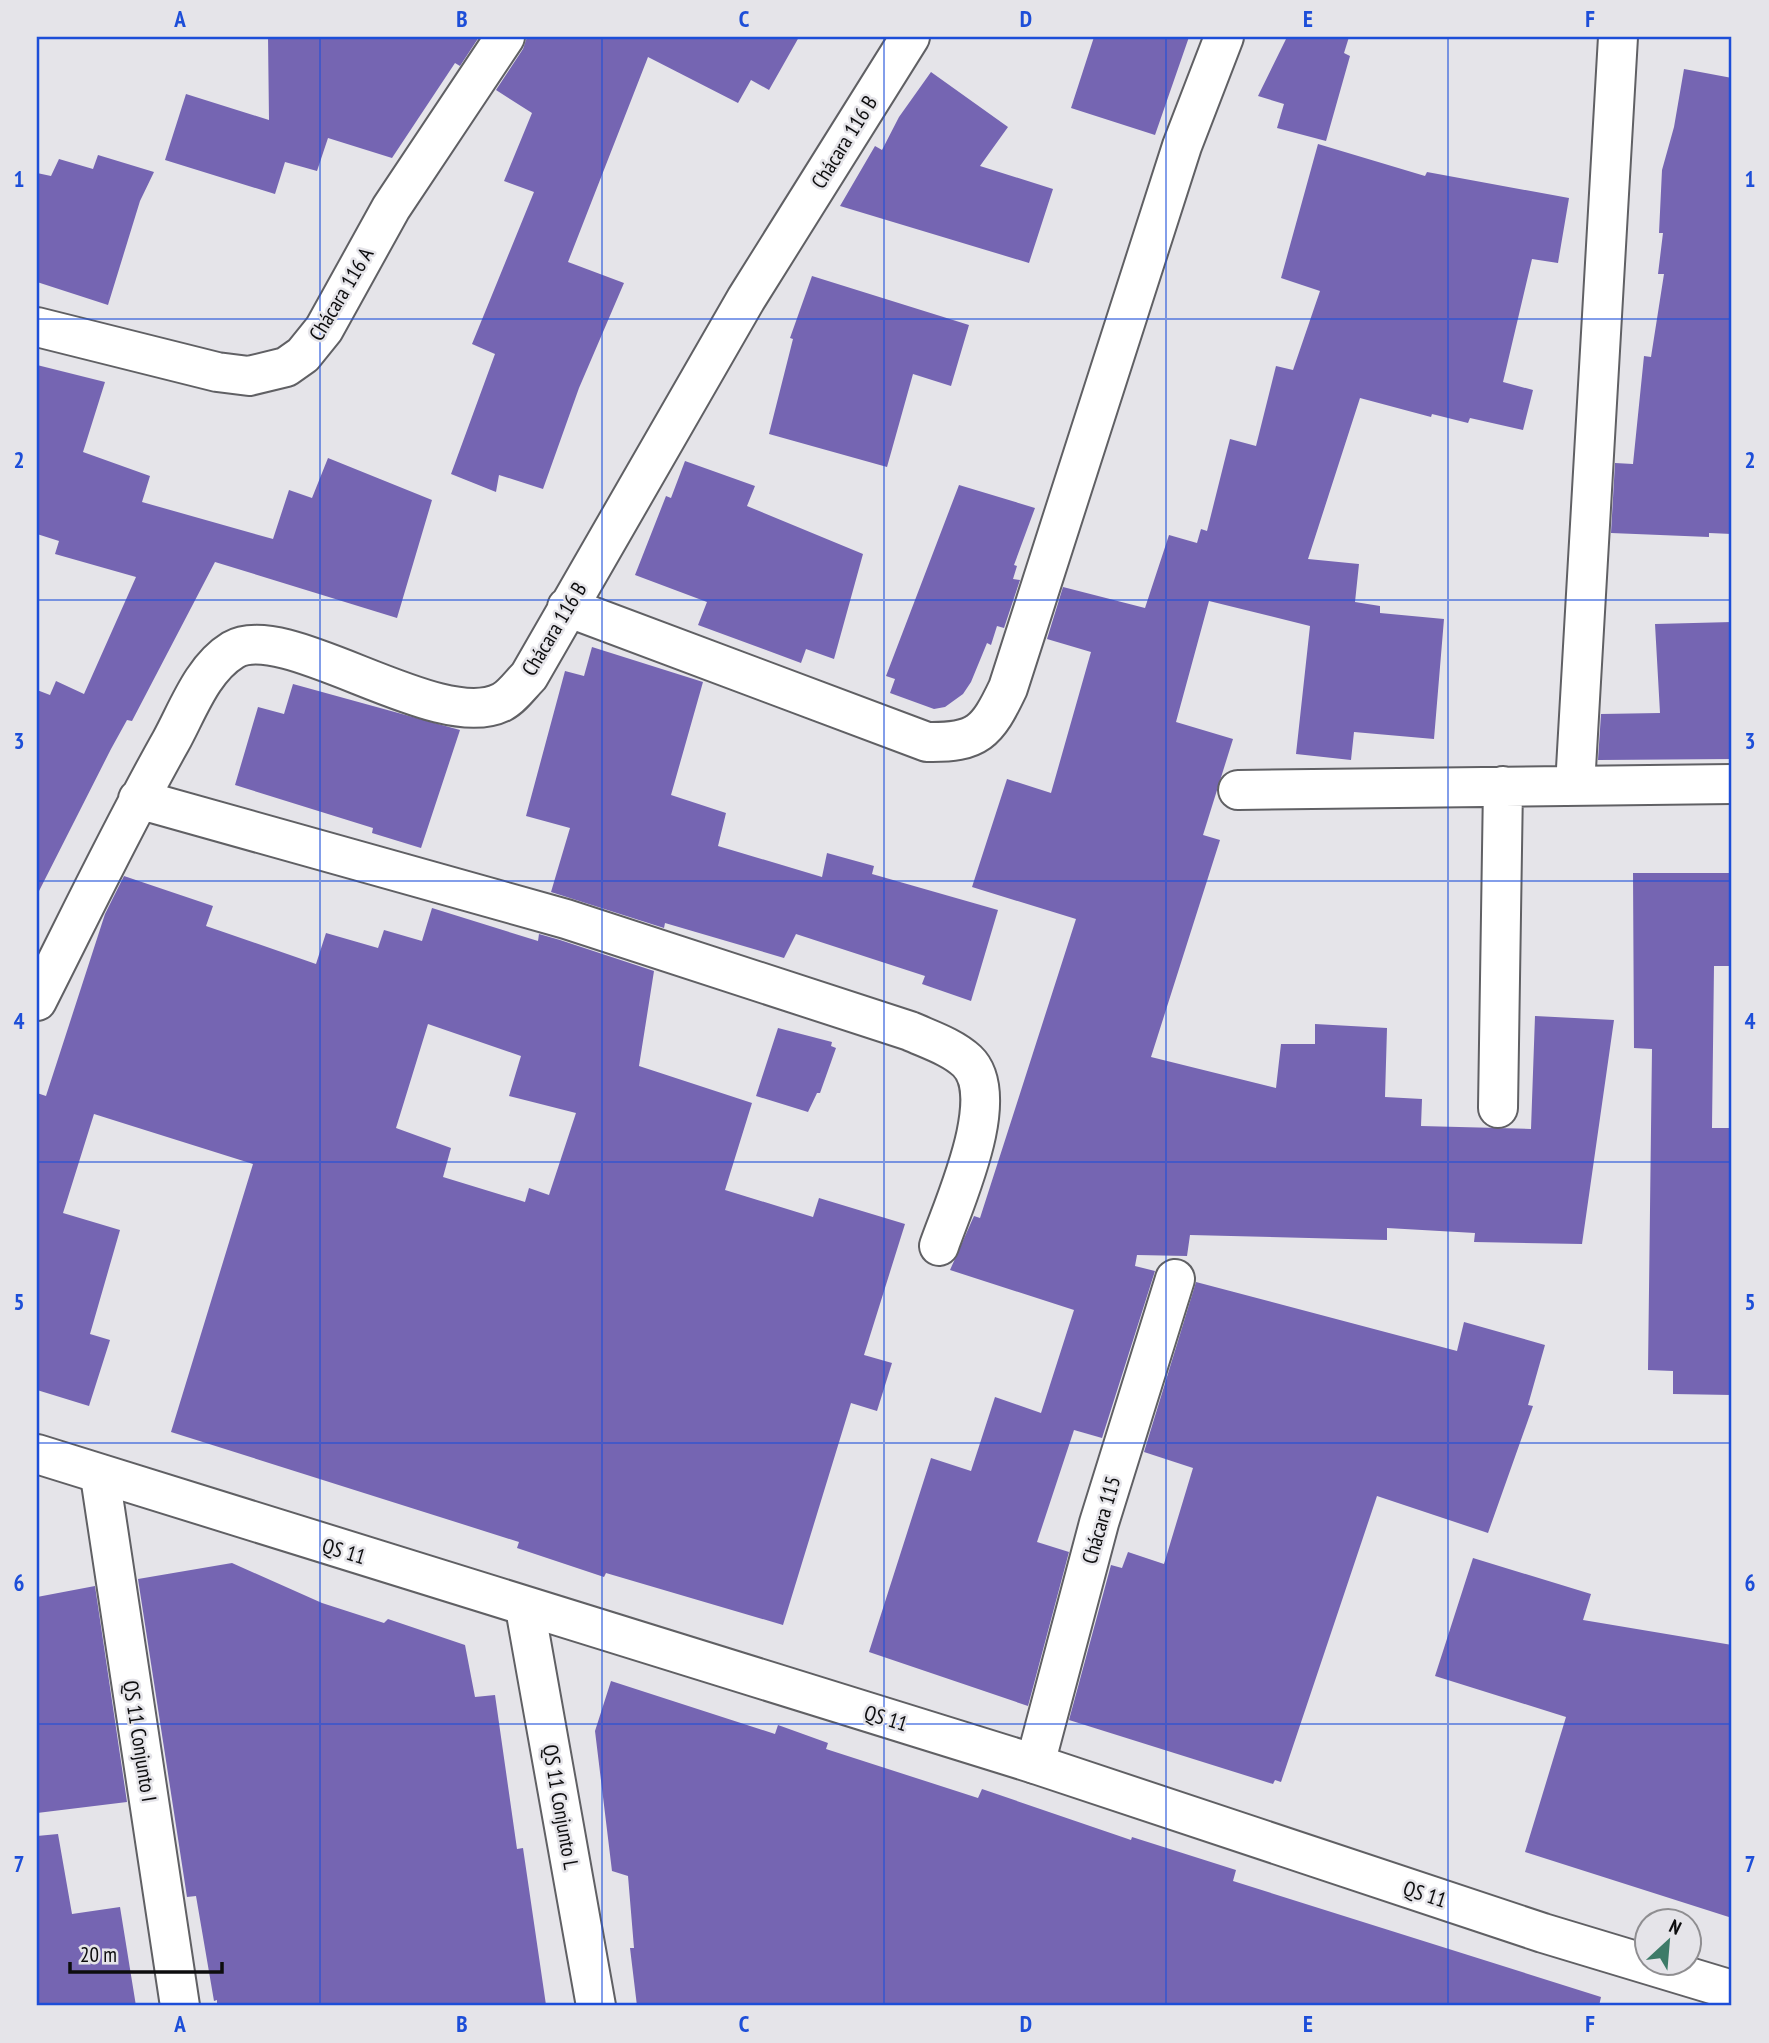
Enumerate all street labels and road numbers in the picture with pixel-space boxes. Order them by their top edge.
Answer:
street label: Chácara 116 B [805,91,883,193]
street label: Chácara 116 A [303,242,379,345]
street label: Chácara 116 B [516,577,592,681]
street label: Chácara 115 [1076,1473,1126,1567]
street label: QS 11 [319,1532,369,1570]
street label: QS 11 Conjunto I [117,1678,163,1804]
street label: QS 11 [861,1699,911,1737]
street label: QS 11 Conjunto L [537,1742,585,1872]
street label: QS 11 [1400,1874,1450,1914]

